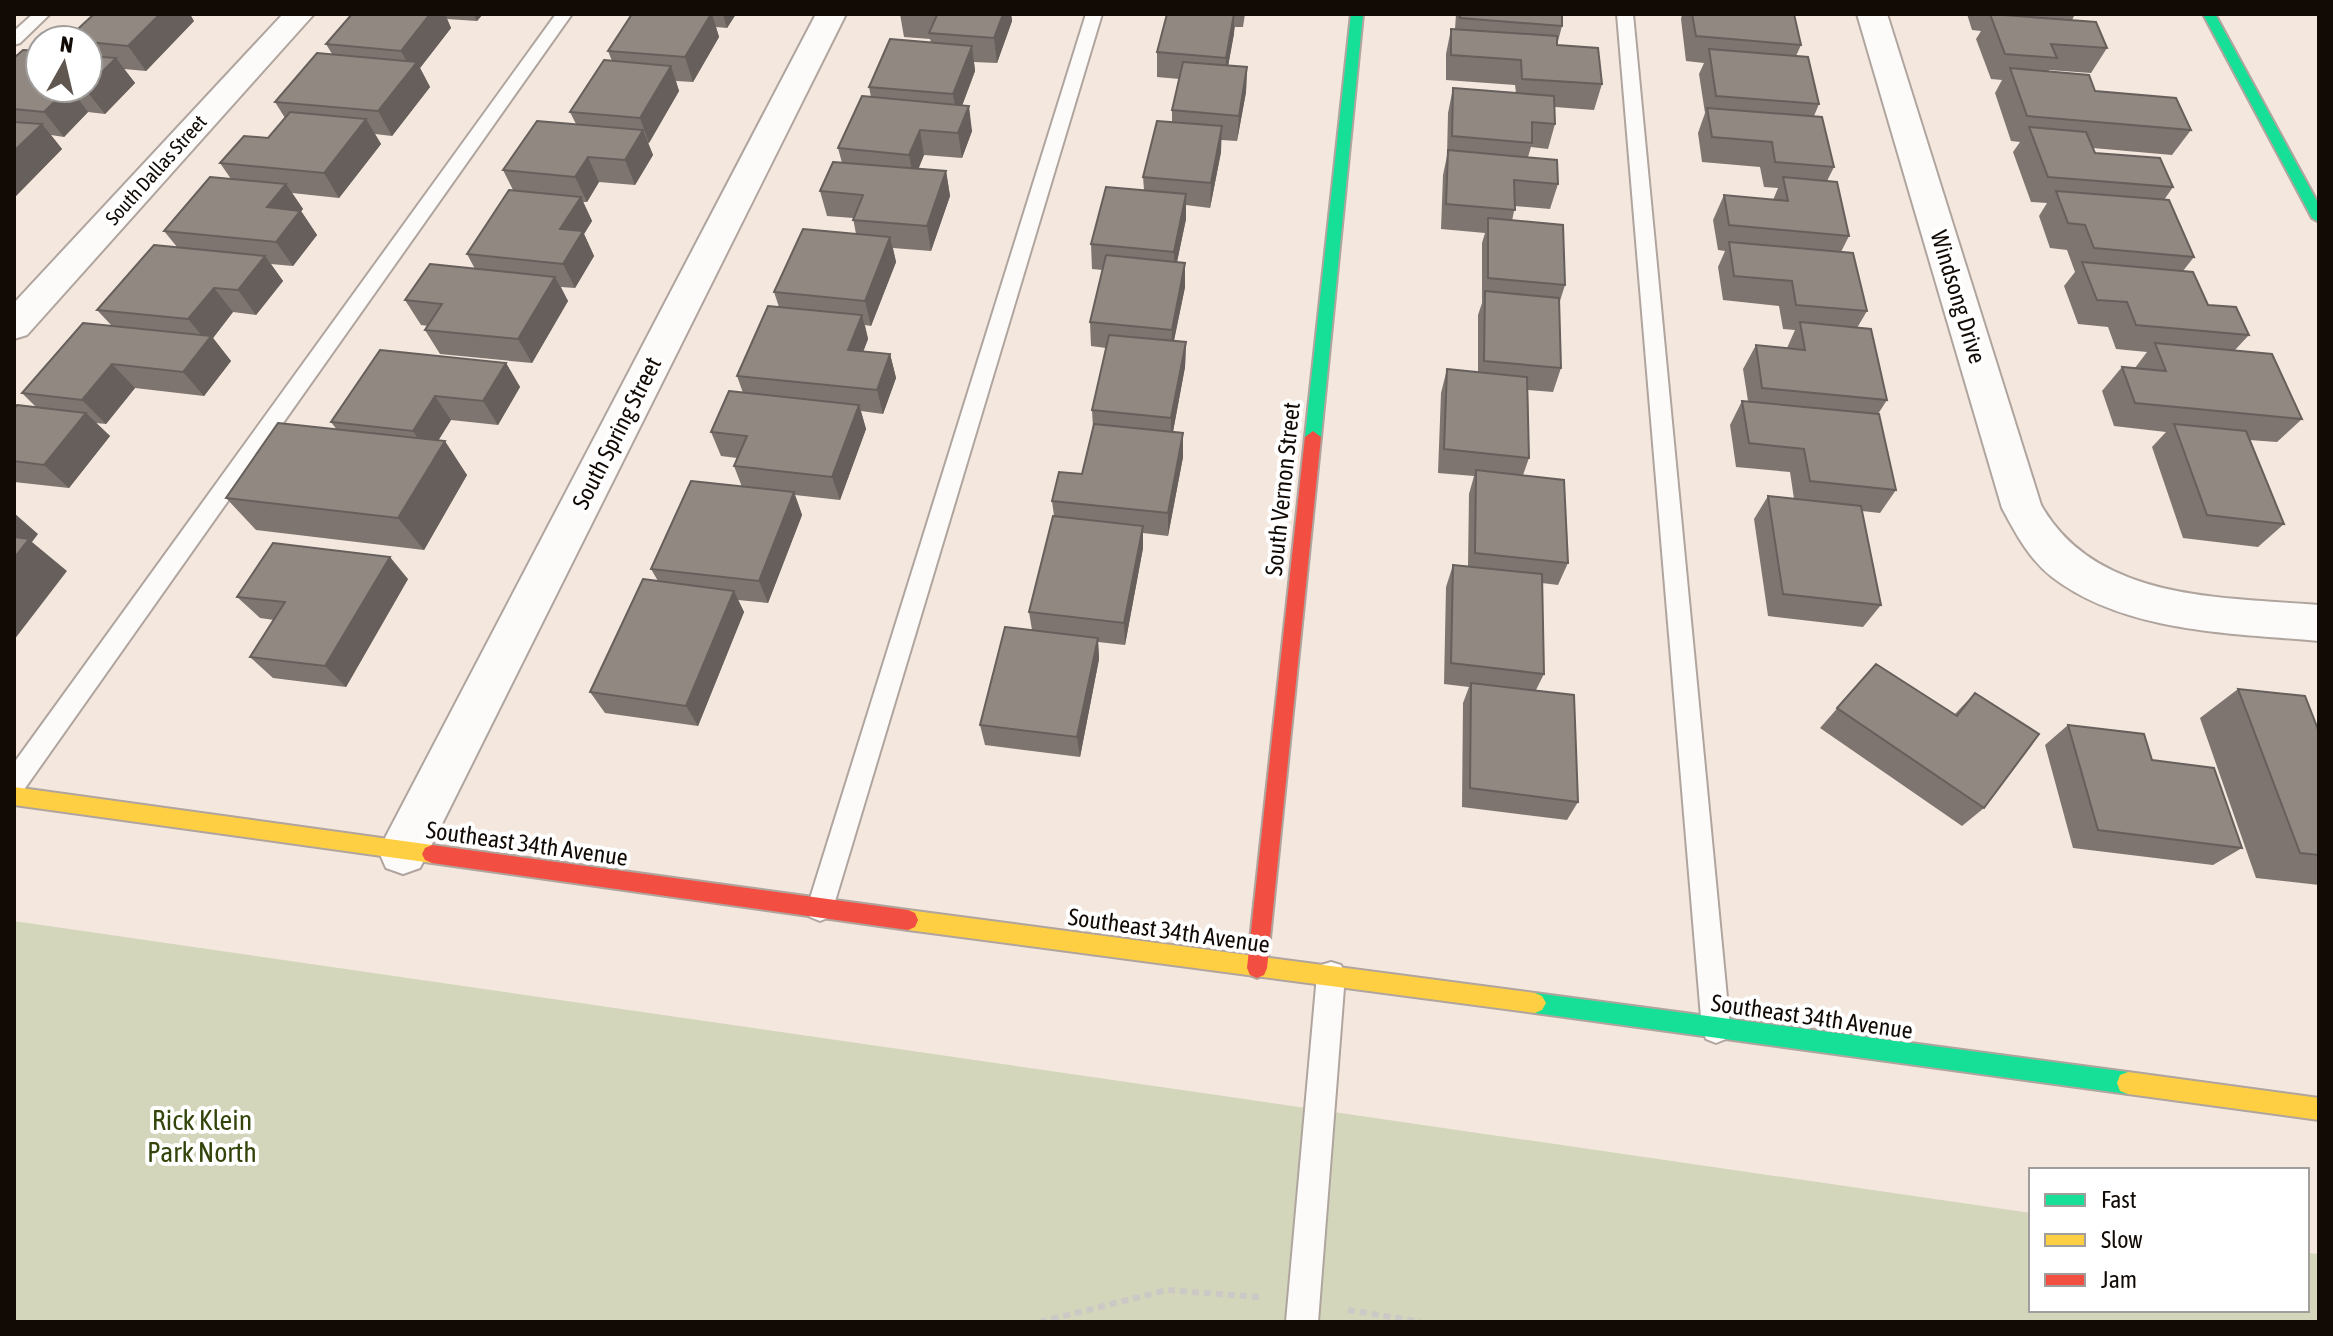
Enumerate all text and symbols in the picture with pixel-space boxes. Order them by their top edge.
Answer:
north arrow [24,24,104,104]
text: N [59,30,75,58]
street label: South Dallas Street [100,110,211,229]
street label: Windsong Drive [1925,227,1991,367]
street label: South Spring Street [567,352,666,513]
street label: South Vernon Street [1260,401,1305,577]
street label: Southeast 34th Avenue [425,816,629,871]
street label: Southeast 34th Avenue [1067,903,1271,958]
street label: Southeast 34th Avenue [1710,989,1914,1044]
park label: Rick Klein Park North [147,1104,257,1168]
legend [2029,1168,2309,1312]
text: Fast [2101,1186,2137,1213]
text: Slow [2101,1226,2143,1253]
text: Jam [2101,1266,2137,1293]

